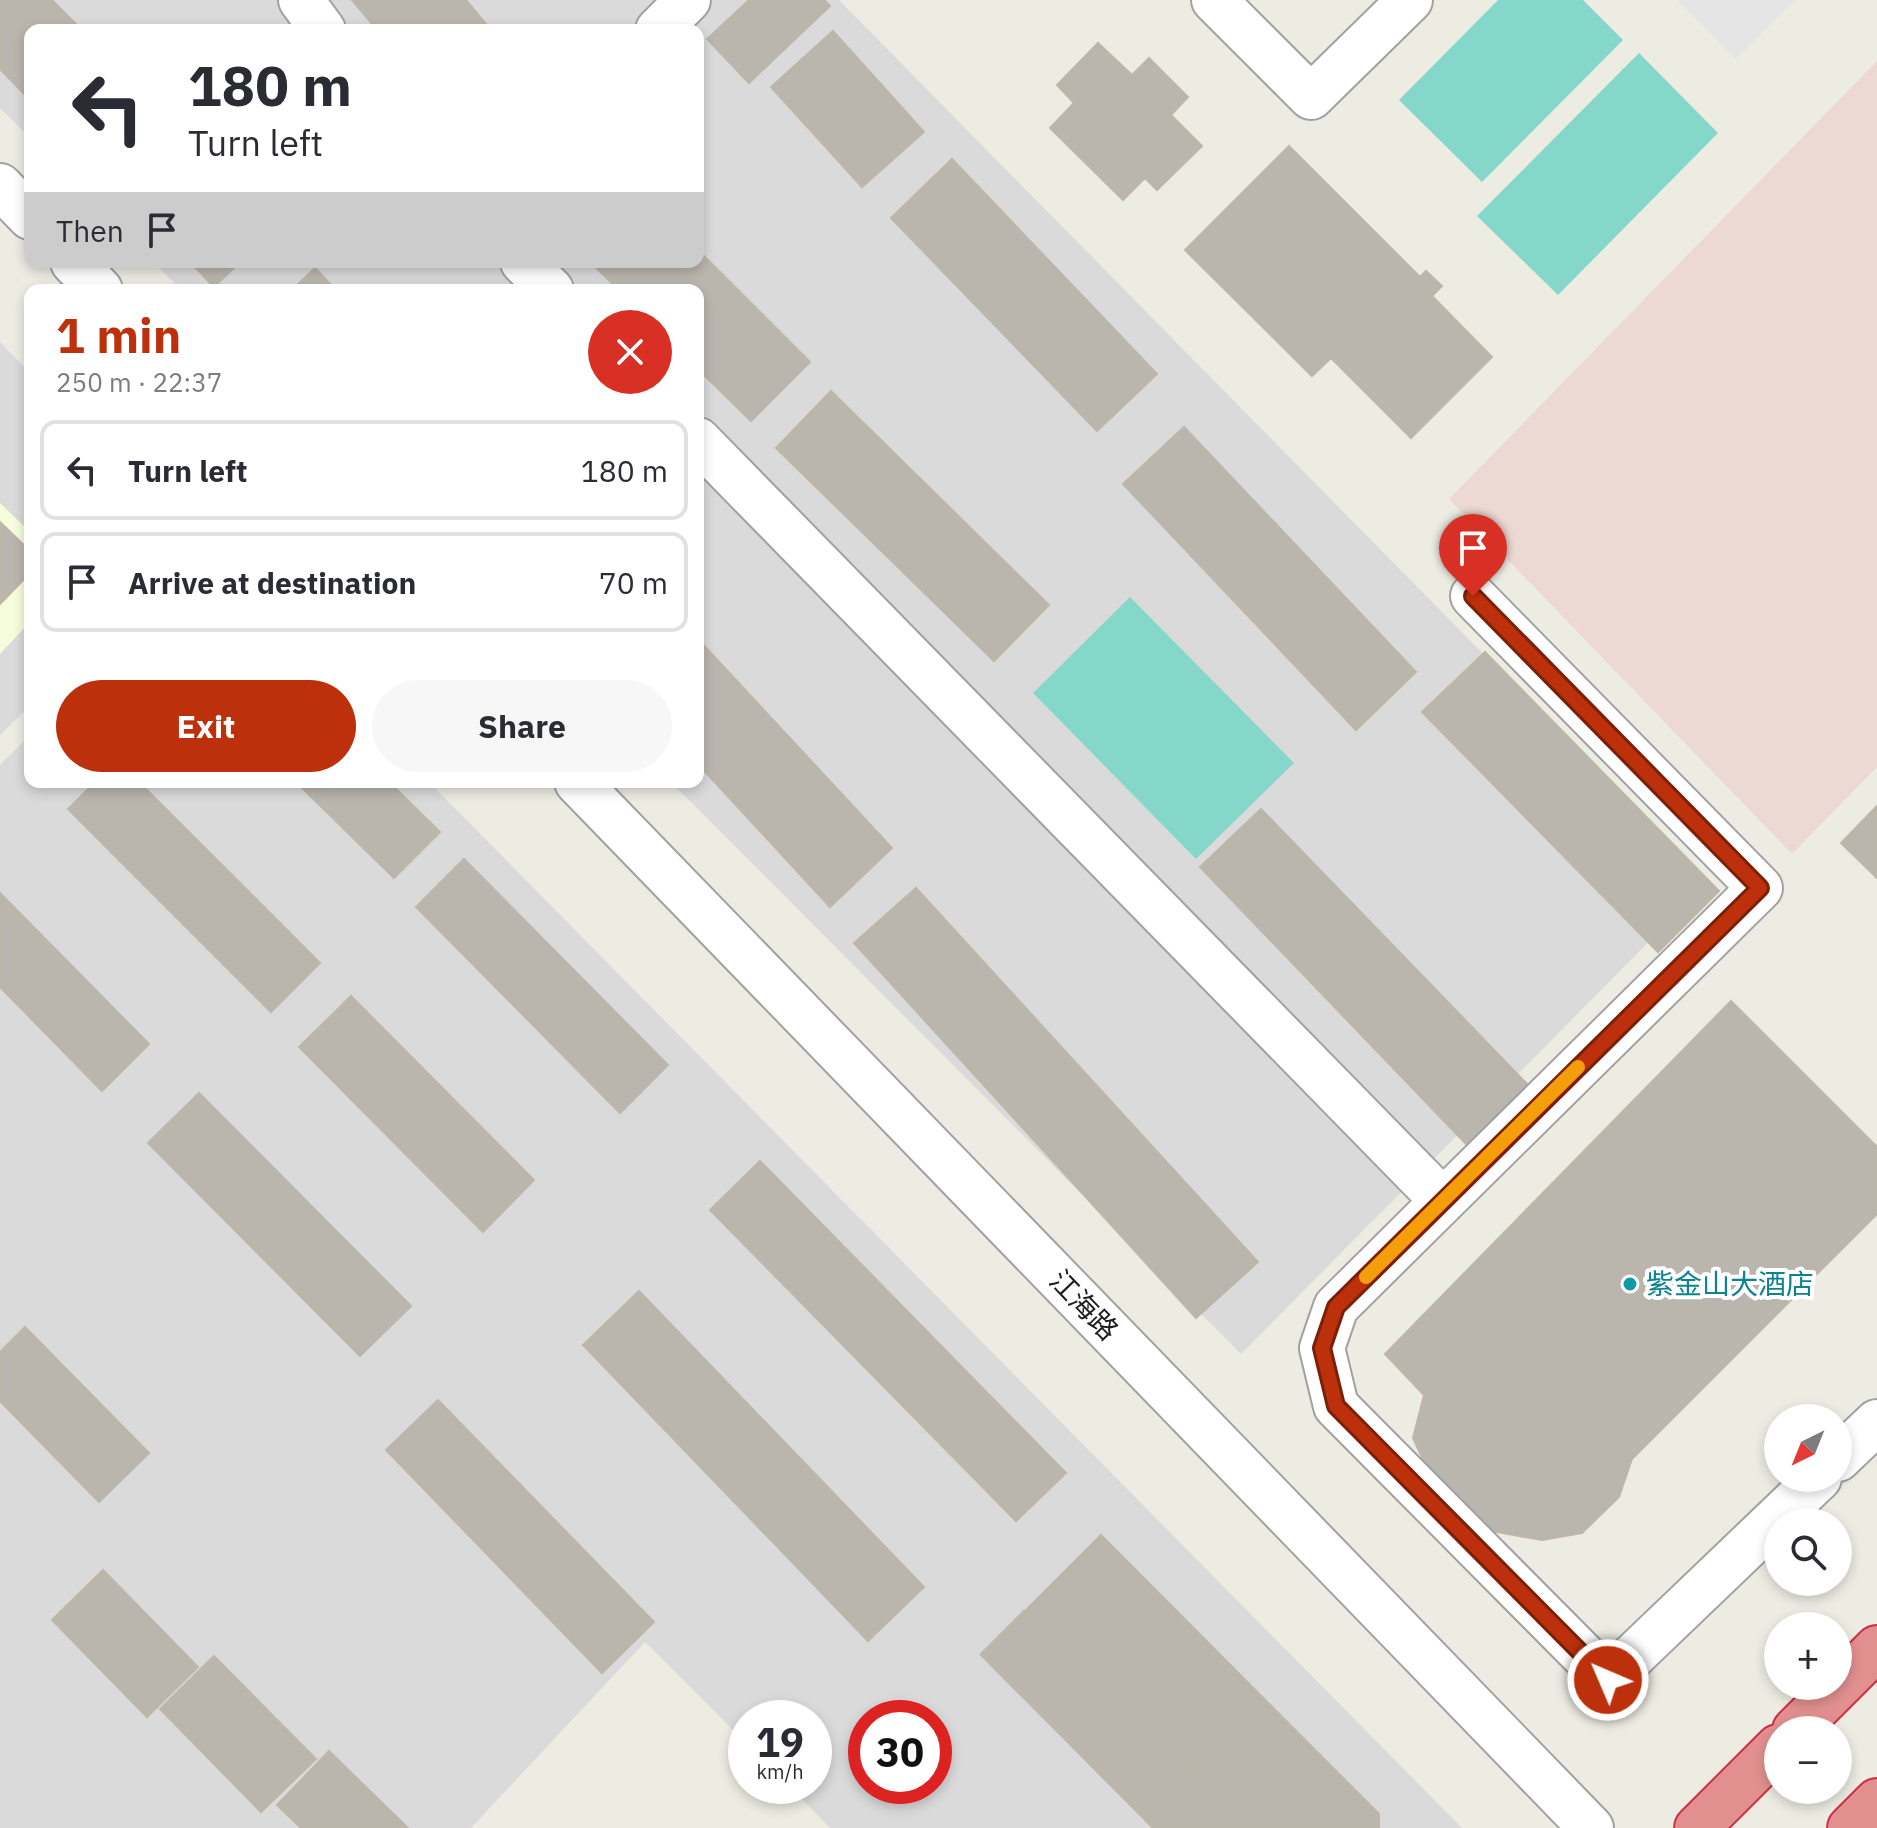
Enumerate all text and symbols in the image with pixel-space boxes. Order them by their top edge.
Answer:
text: 180 m [188,49,352,121]
icon: left [56,56,160,160]
text: Turn left [188,119,323,166]
icon: arrive [140,208,184,252]
text: Then [56,211,124,250]
text: 1 min [56,304,181,366]
button: close [588,310,672,394]
text: 250 m · 22:37 [56,365,222,399]
icon: left [60,448,104,492]
text: Turn left [128,451,247,490]
text: 180 m [581,451,668,490]
pin [1439,514,1507,596]
icon: arrive [1451,526,1495,570]
icon: arrive [60,560,104,604]
text: Arrive at destination [128,563,416,602]
text: 70 m [599,563,668,602]
button: Exit [56,680,356,772]
button: Share [372,680,672,772]
street label: 江海路 [1042,1262,1127,1348]
place label: 紫金山大酒店 [1646,1265,1814,1302]
marker: 紫金山大酒店 [1621,1275,1639,1293]
north arrow [1764,1404,1852,1492]
map controls [1764,1404,1852,1804]
button: search [1764,1508,1852,1596]
button: + [1764,1612,1852,1700]
position arrow [1566,1638,1650,1722]
speed limit sign: 30 [848,1700,952,1804]
text: 19 [756,1716,804,1768]
button: − [1764,1716,1852,1804]
text: km/h [756,1758,804,1785]

